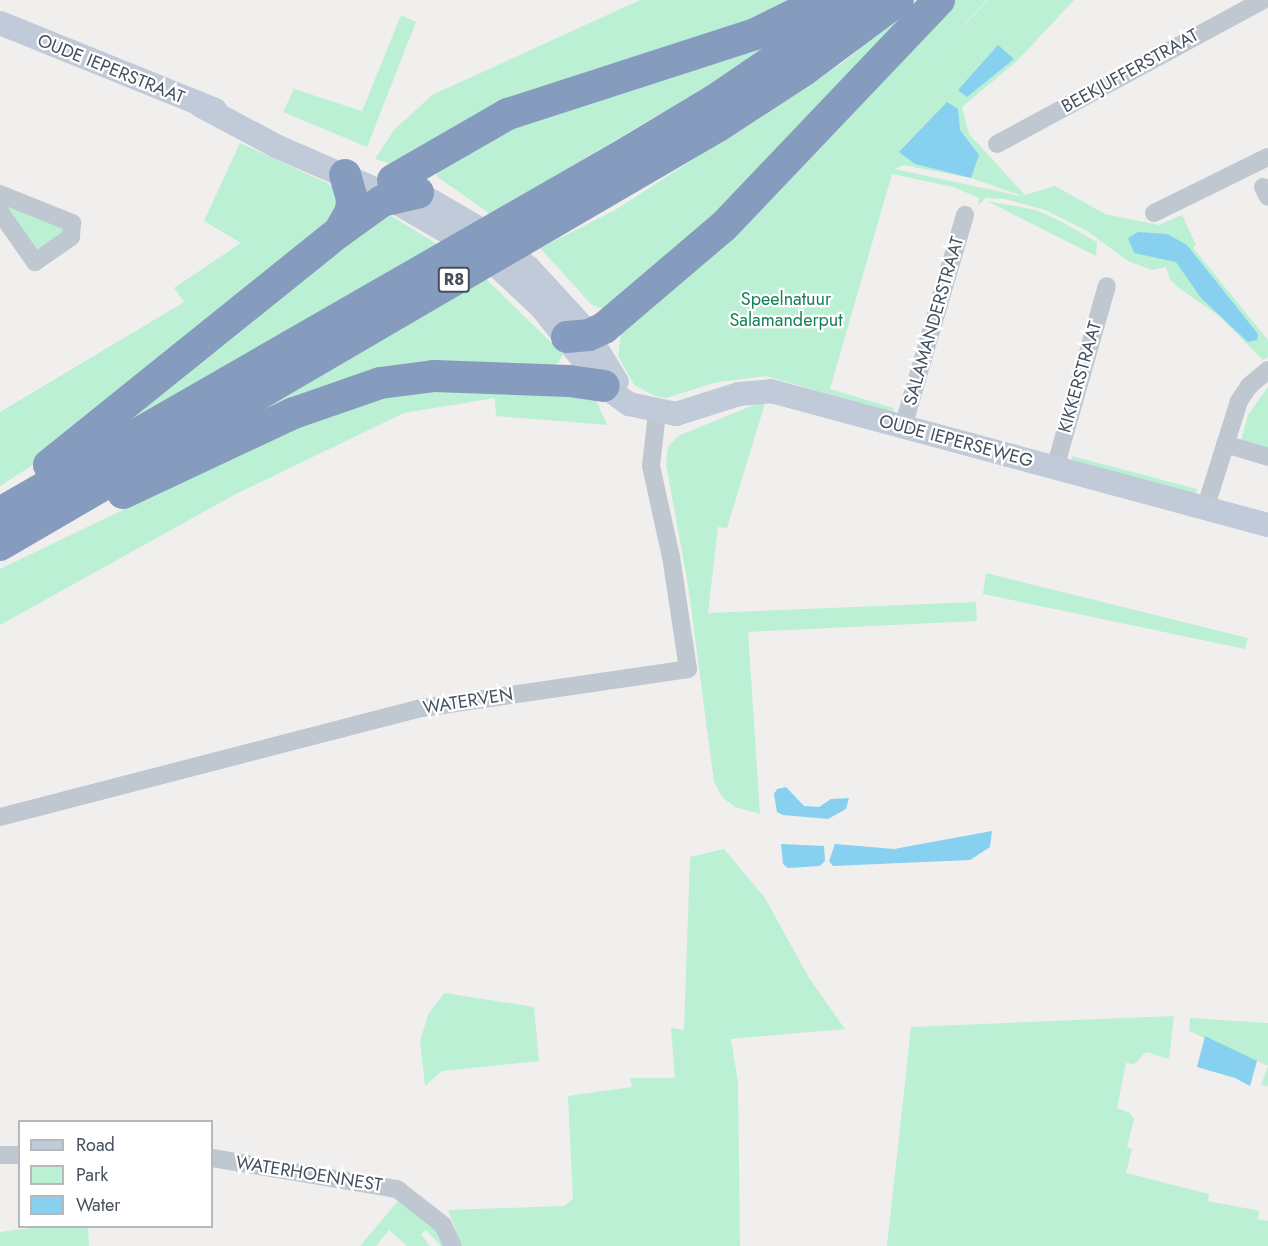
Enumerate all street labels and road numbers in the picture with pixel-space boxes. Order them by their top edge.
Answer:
street label: BEEKJUFFERSTRAAT [1058,24,1202,118]
street label: OUDE IEPERSTRAAT [34,30,188,108]
street label: SALAMANDERSTRAAT [900,234,968,408]
road number: R8 [438,267,470,293]
street label: KIKKERSTRAAT [1054,319,1106,435]
street label: OUDE IEPERSEWEG [877,410,1035,472]
street label: WATERVEN [422,683,514,719]
street label: WATERHOENNEST [234,1152,384,1196]

